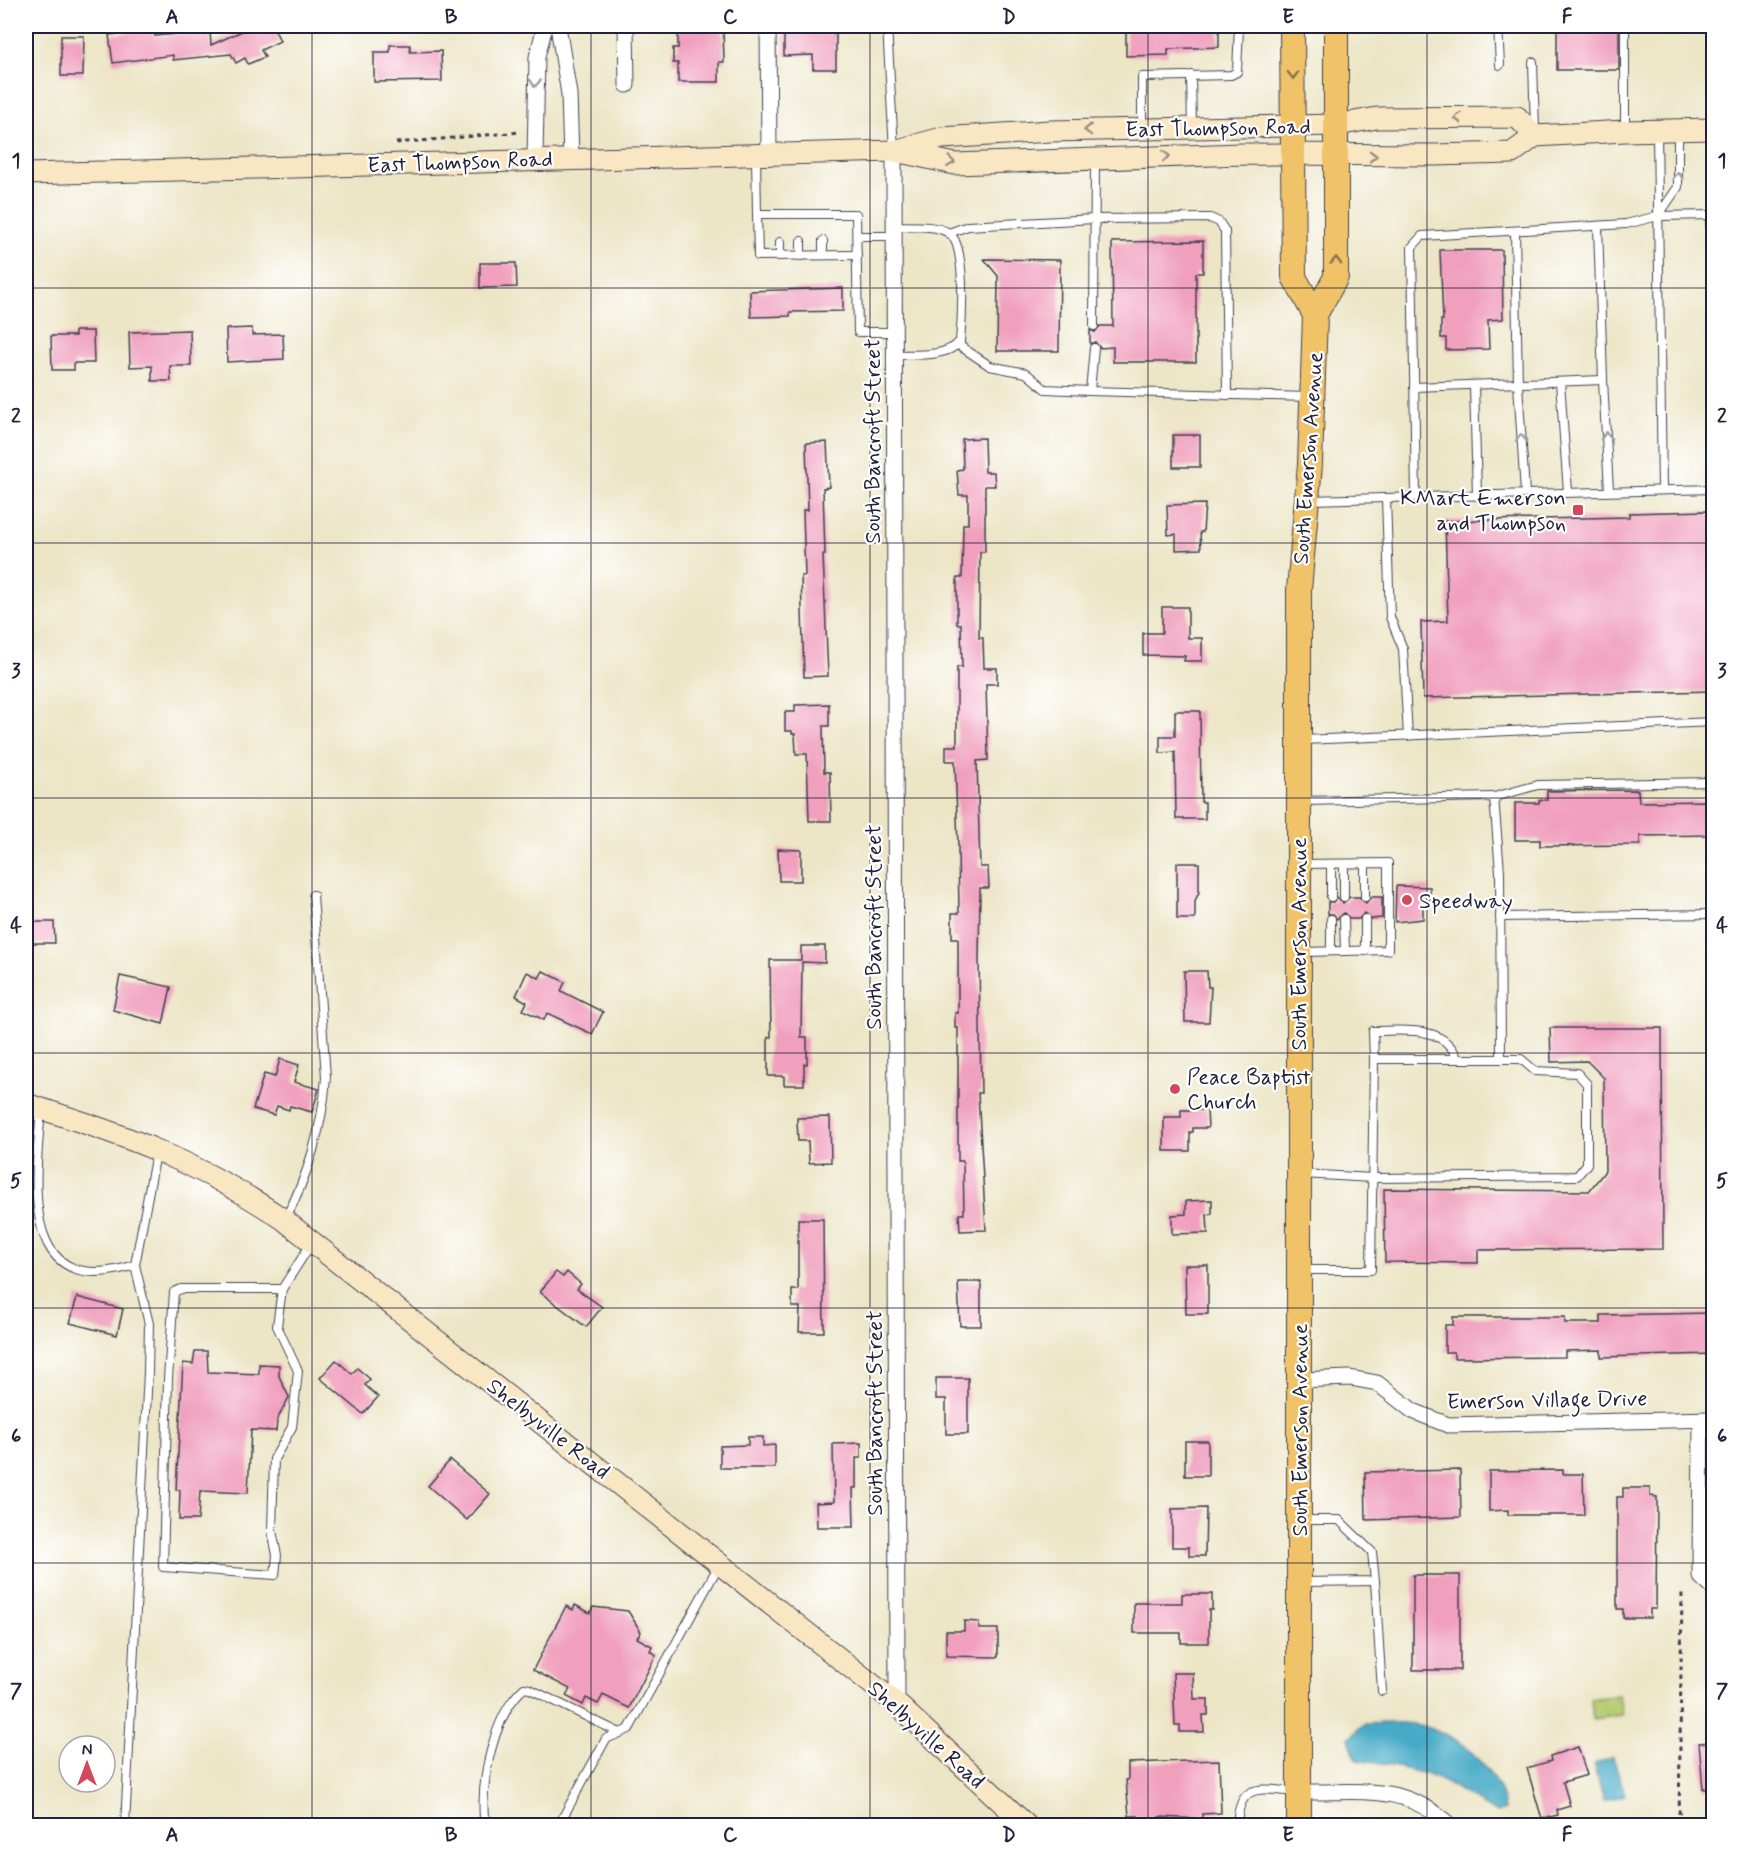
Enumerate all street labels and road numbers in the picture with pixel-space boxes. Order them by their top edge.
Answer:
street label: East Thompson Road [1125,113,1311,145]
street label: East Thompson Road [367,146,553,180]
street label: South Bancroft Street [860,338,888,544]
street label: South Emerson Avenue [1288,351,1330,565]
street label: South Bancroft Street [861,824,889,1030]
street label: South Emerson Avenue [1286,837,1314,1050]
street label: South Bancroft Street [862,1310,890,1516]
street label: South Emerson Avenue [1287,1323,1315,1536]
street label: Shelbyville Road [481,1373,615,1486]
street label: Emerson Village Drive [1447,1385,1648,1420]
street label: Shelbyville Road [861,1675,990,1796]

